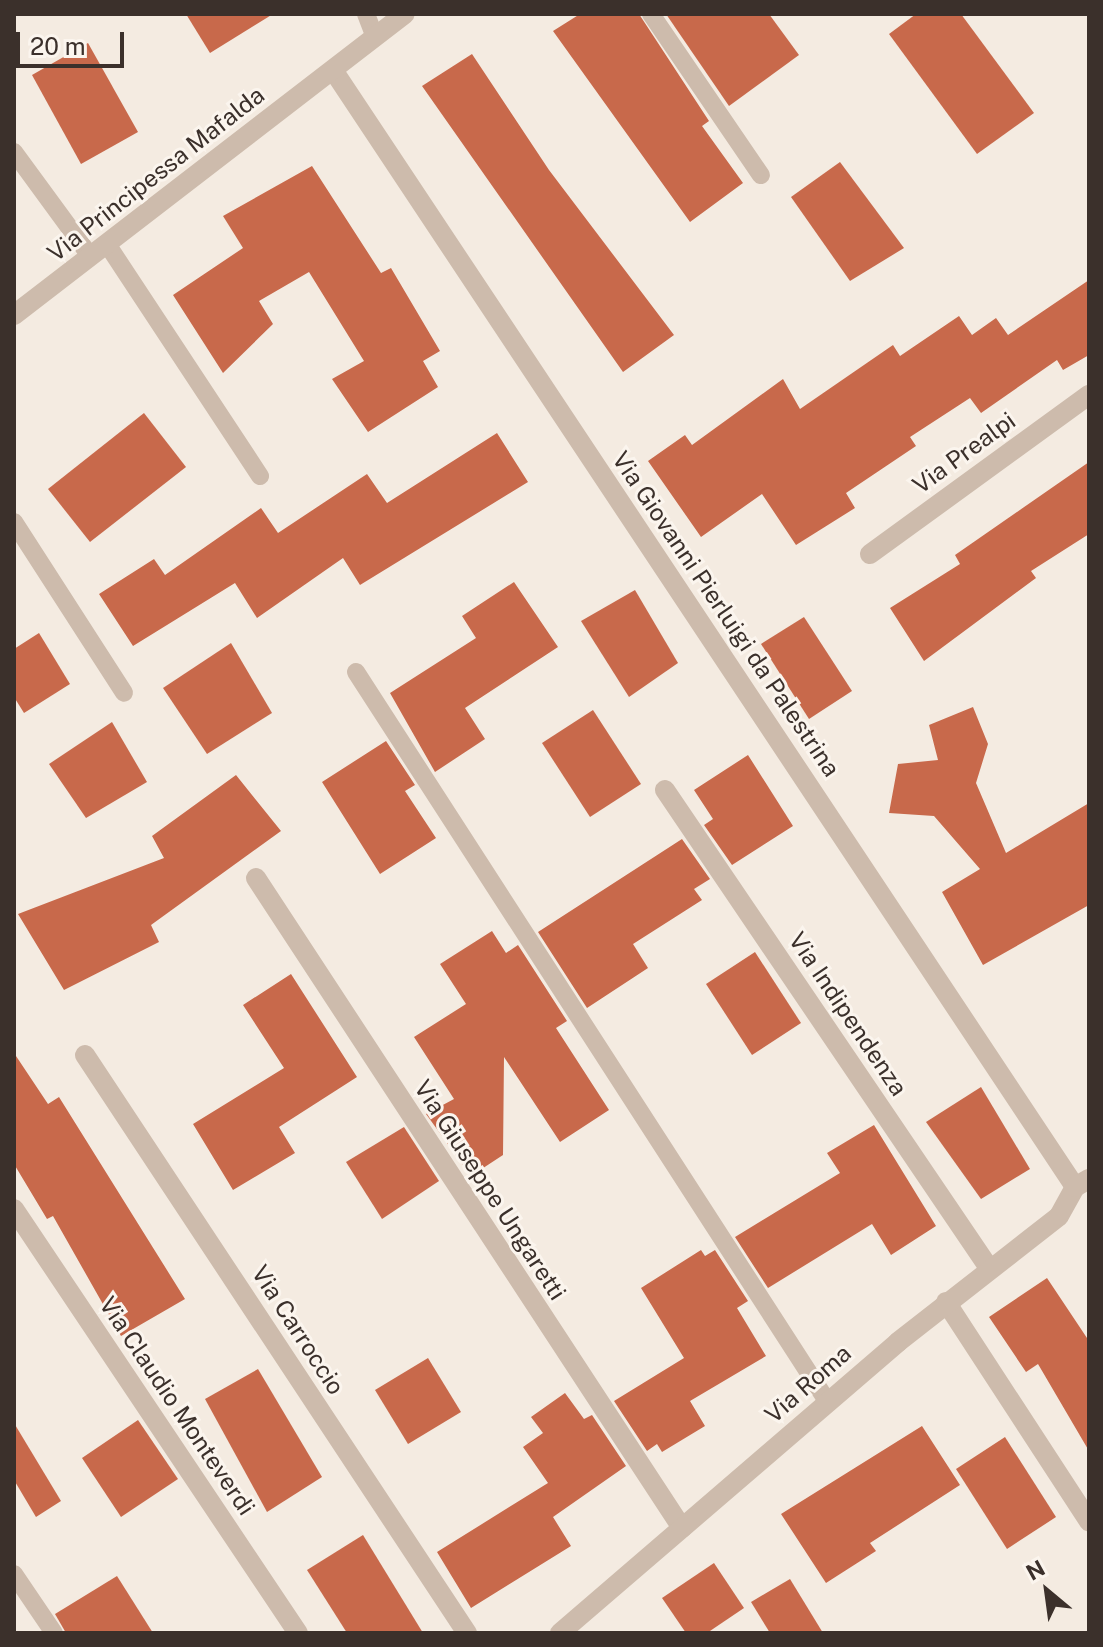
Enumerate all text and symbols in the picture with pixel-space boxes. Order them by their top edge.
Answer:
scale bar [20,16,128,66]
text: 20 m [30,32,86,60]
street label: Via Principessa Mafalda [42,80,270,268]
street label: Via Prealpi [907,406,1021,500]
street label: Via Giovanni Pierluigi da Palestrina [606,446,846,782]
street label: Via Indipendenza [783,927,913,1101]
street label: Via Giuseppe Ungaretti [408,1075,572,1305]
street label: Via Carroccio [246,1260,350,1400]
street label: Via Claudio Monteverdi [93,1291,261,1521]
street label: Via Roma [759,1339,857,1429]
north arrow [1007,1551,1087,1631]
text: N [1022,1554,1049,1586]

